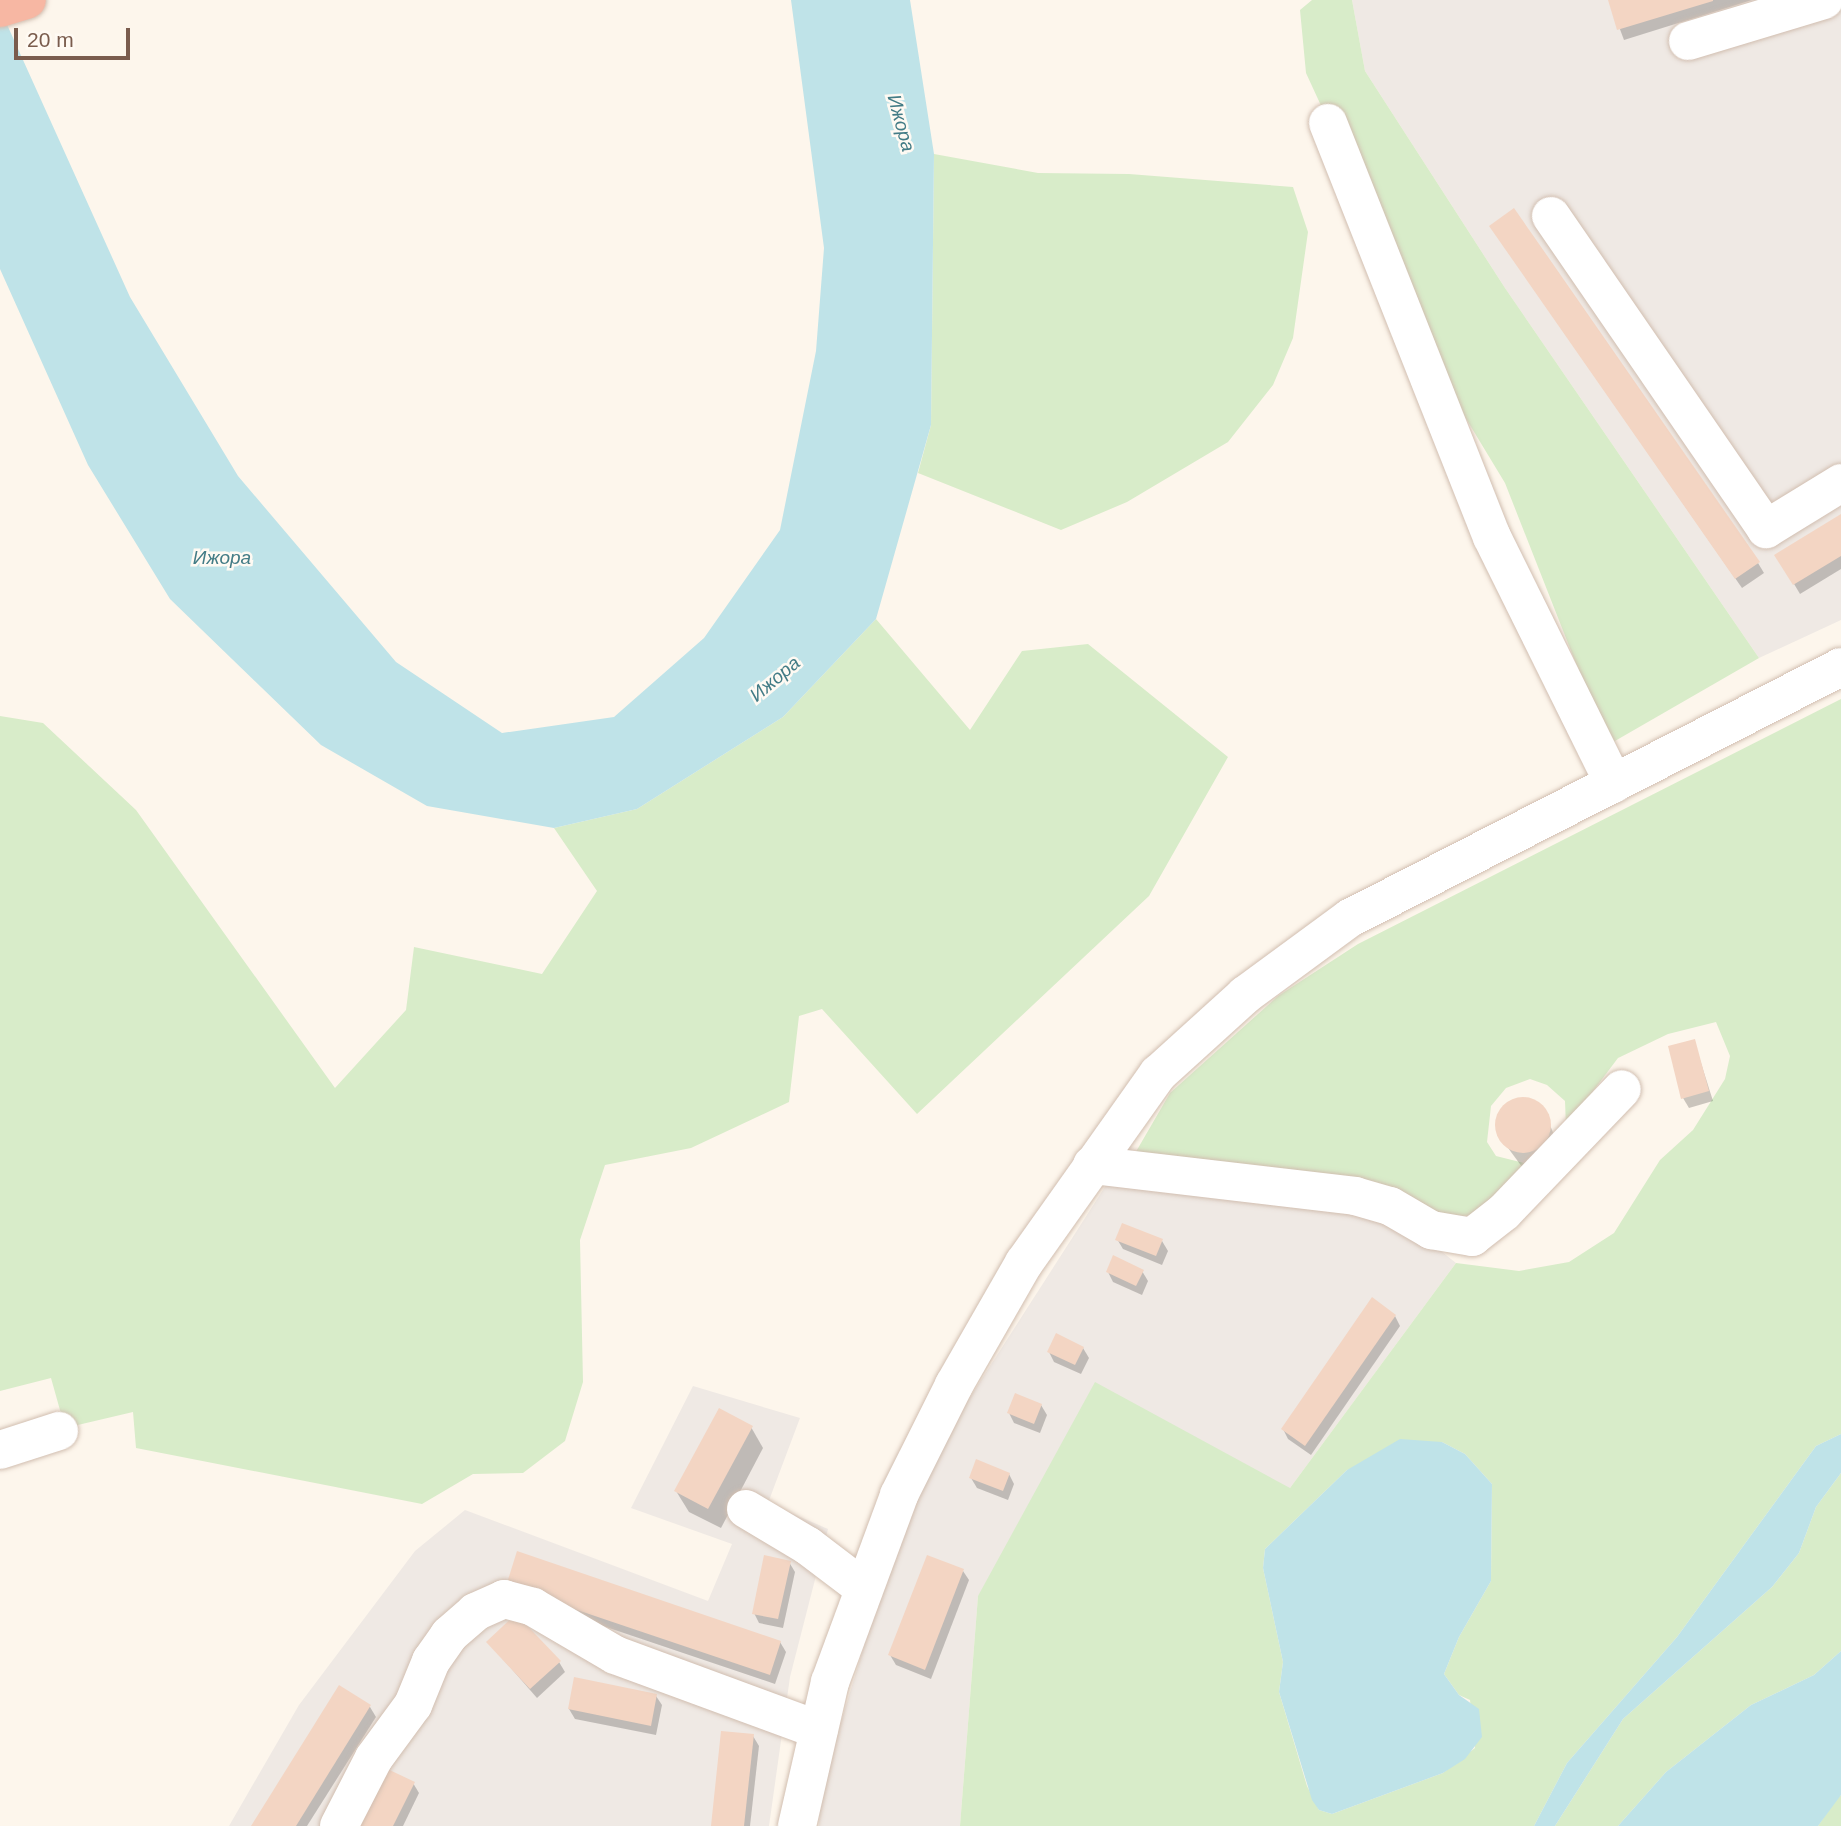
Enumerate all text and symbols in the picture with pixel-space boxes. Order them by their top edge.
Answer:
scale bar [18,14,133,58]
text: 20 m [27,28,74,51]
water label: Ижора [882,92,920,154]
water label: Ижора [193,547,251,569]
water label: Ижора [745,652,805,706]

